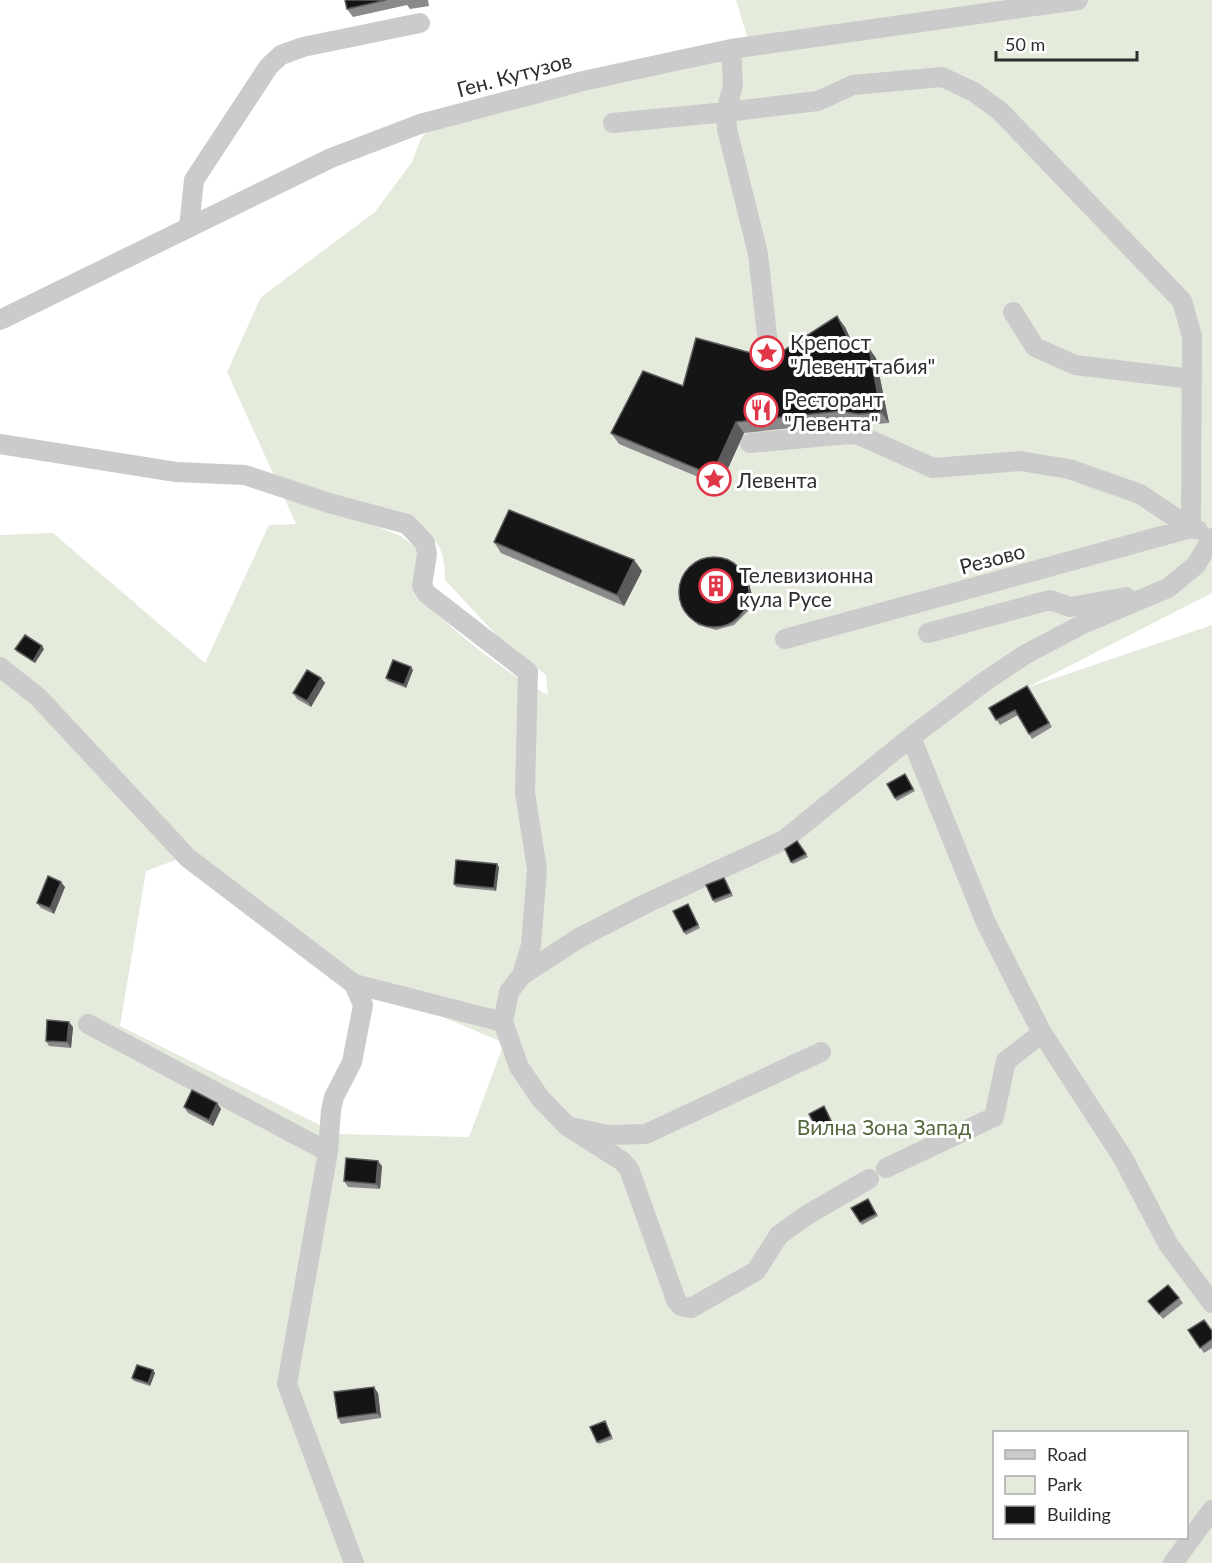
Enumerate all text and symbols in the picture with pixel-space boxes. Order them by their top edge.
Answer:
scale bar [996,24,1137,62]
text: 50 m [1005,33,1045,55]
street label: Ген. Кутузов [454,47,574,101]
place label: Крепост "Левент табия" [790,329,935,378]
place icon: Крепост "Левент табия" [749,335,785,371]
place label: Ресторант "Левента" [784,386,884,435]
restaurant icon: Ресторант "Левента" [743,392,779,428]
place icon: Левента [696,461,732,497]
place label: Левента [736,467,817,492]
street label: Резово [956,537,1028,579]
place label: Телевизионна кула Русе [739,562,873,611]
building icon: Телевизионна кула Русе [698,568,734,604]
park label: Вилна Зона Запад [797,1114,971,1139]
legend [993,1431,1188,1539]
text: Road [1047,1443,1087,1465]
text: Park [1047,1473,1083,1495]
text: Building [1047,1503,1111,1525]

